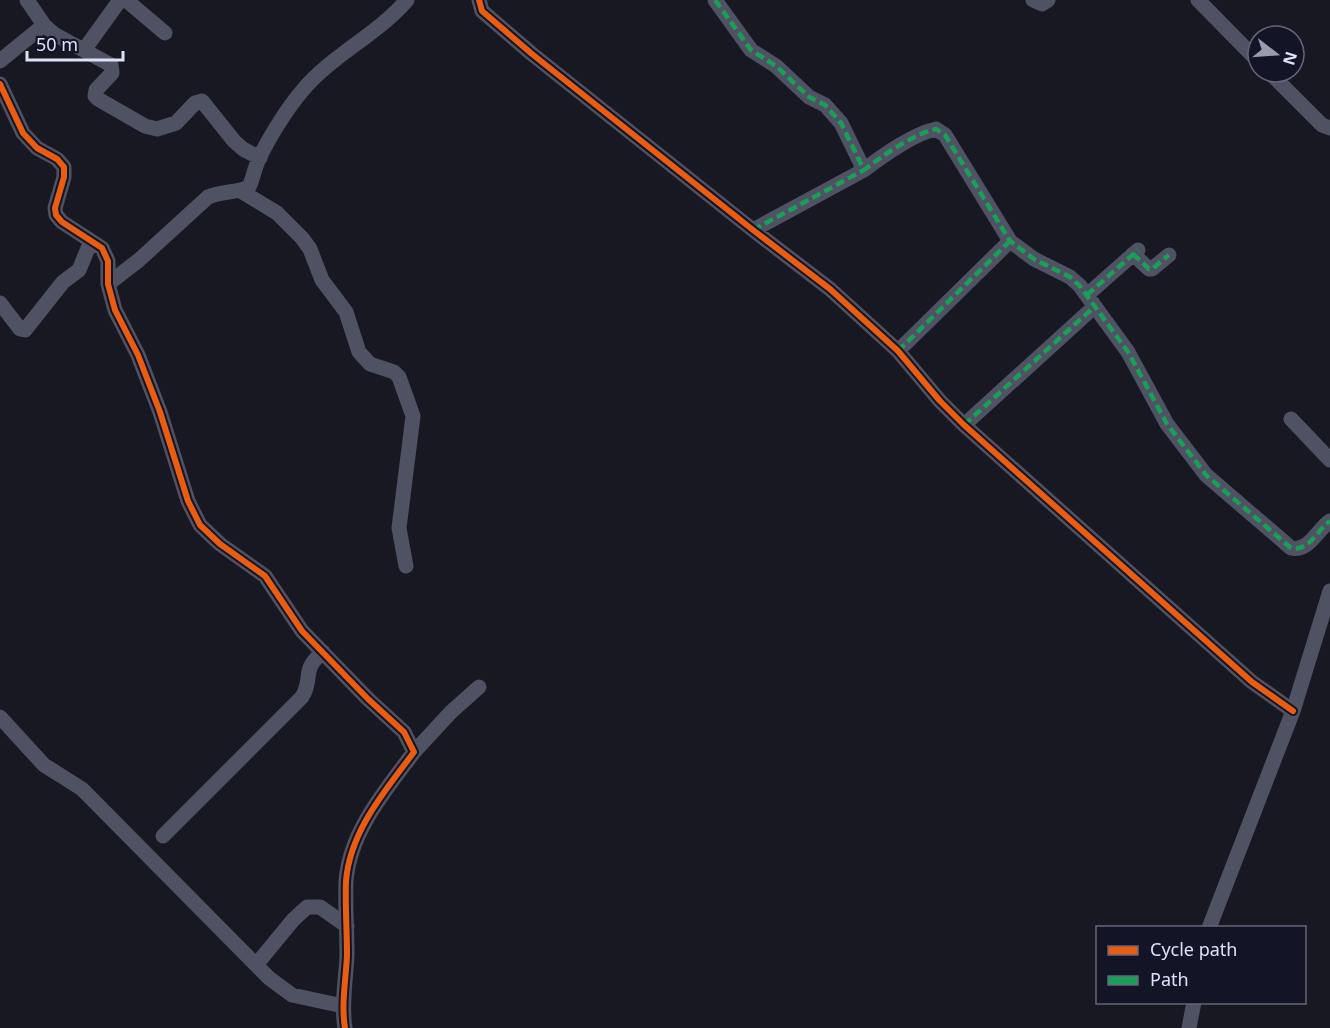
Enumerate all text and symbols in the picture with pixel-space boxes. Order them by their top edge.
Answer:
scale bar [27,24,123,62]
north arrow [1246,24,1306,84]
text: 50 m [36,32,78,56]
text: N [1278,49,1303,68]
legend [1096,926,1306,1004]
text: Cycle path [1150,937,1237,961]
text: Path [1150,967,1189,991]

